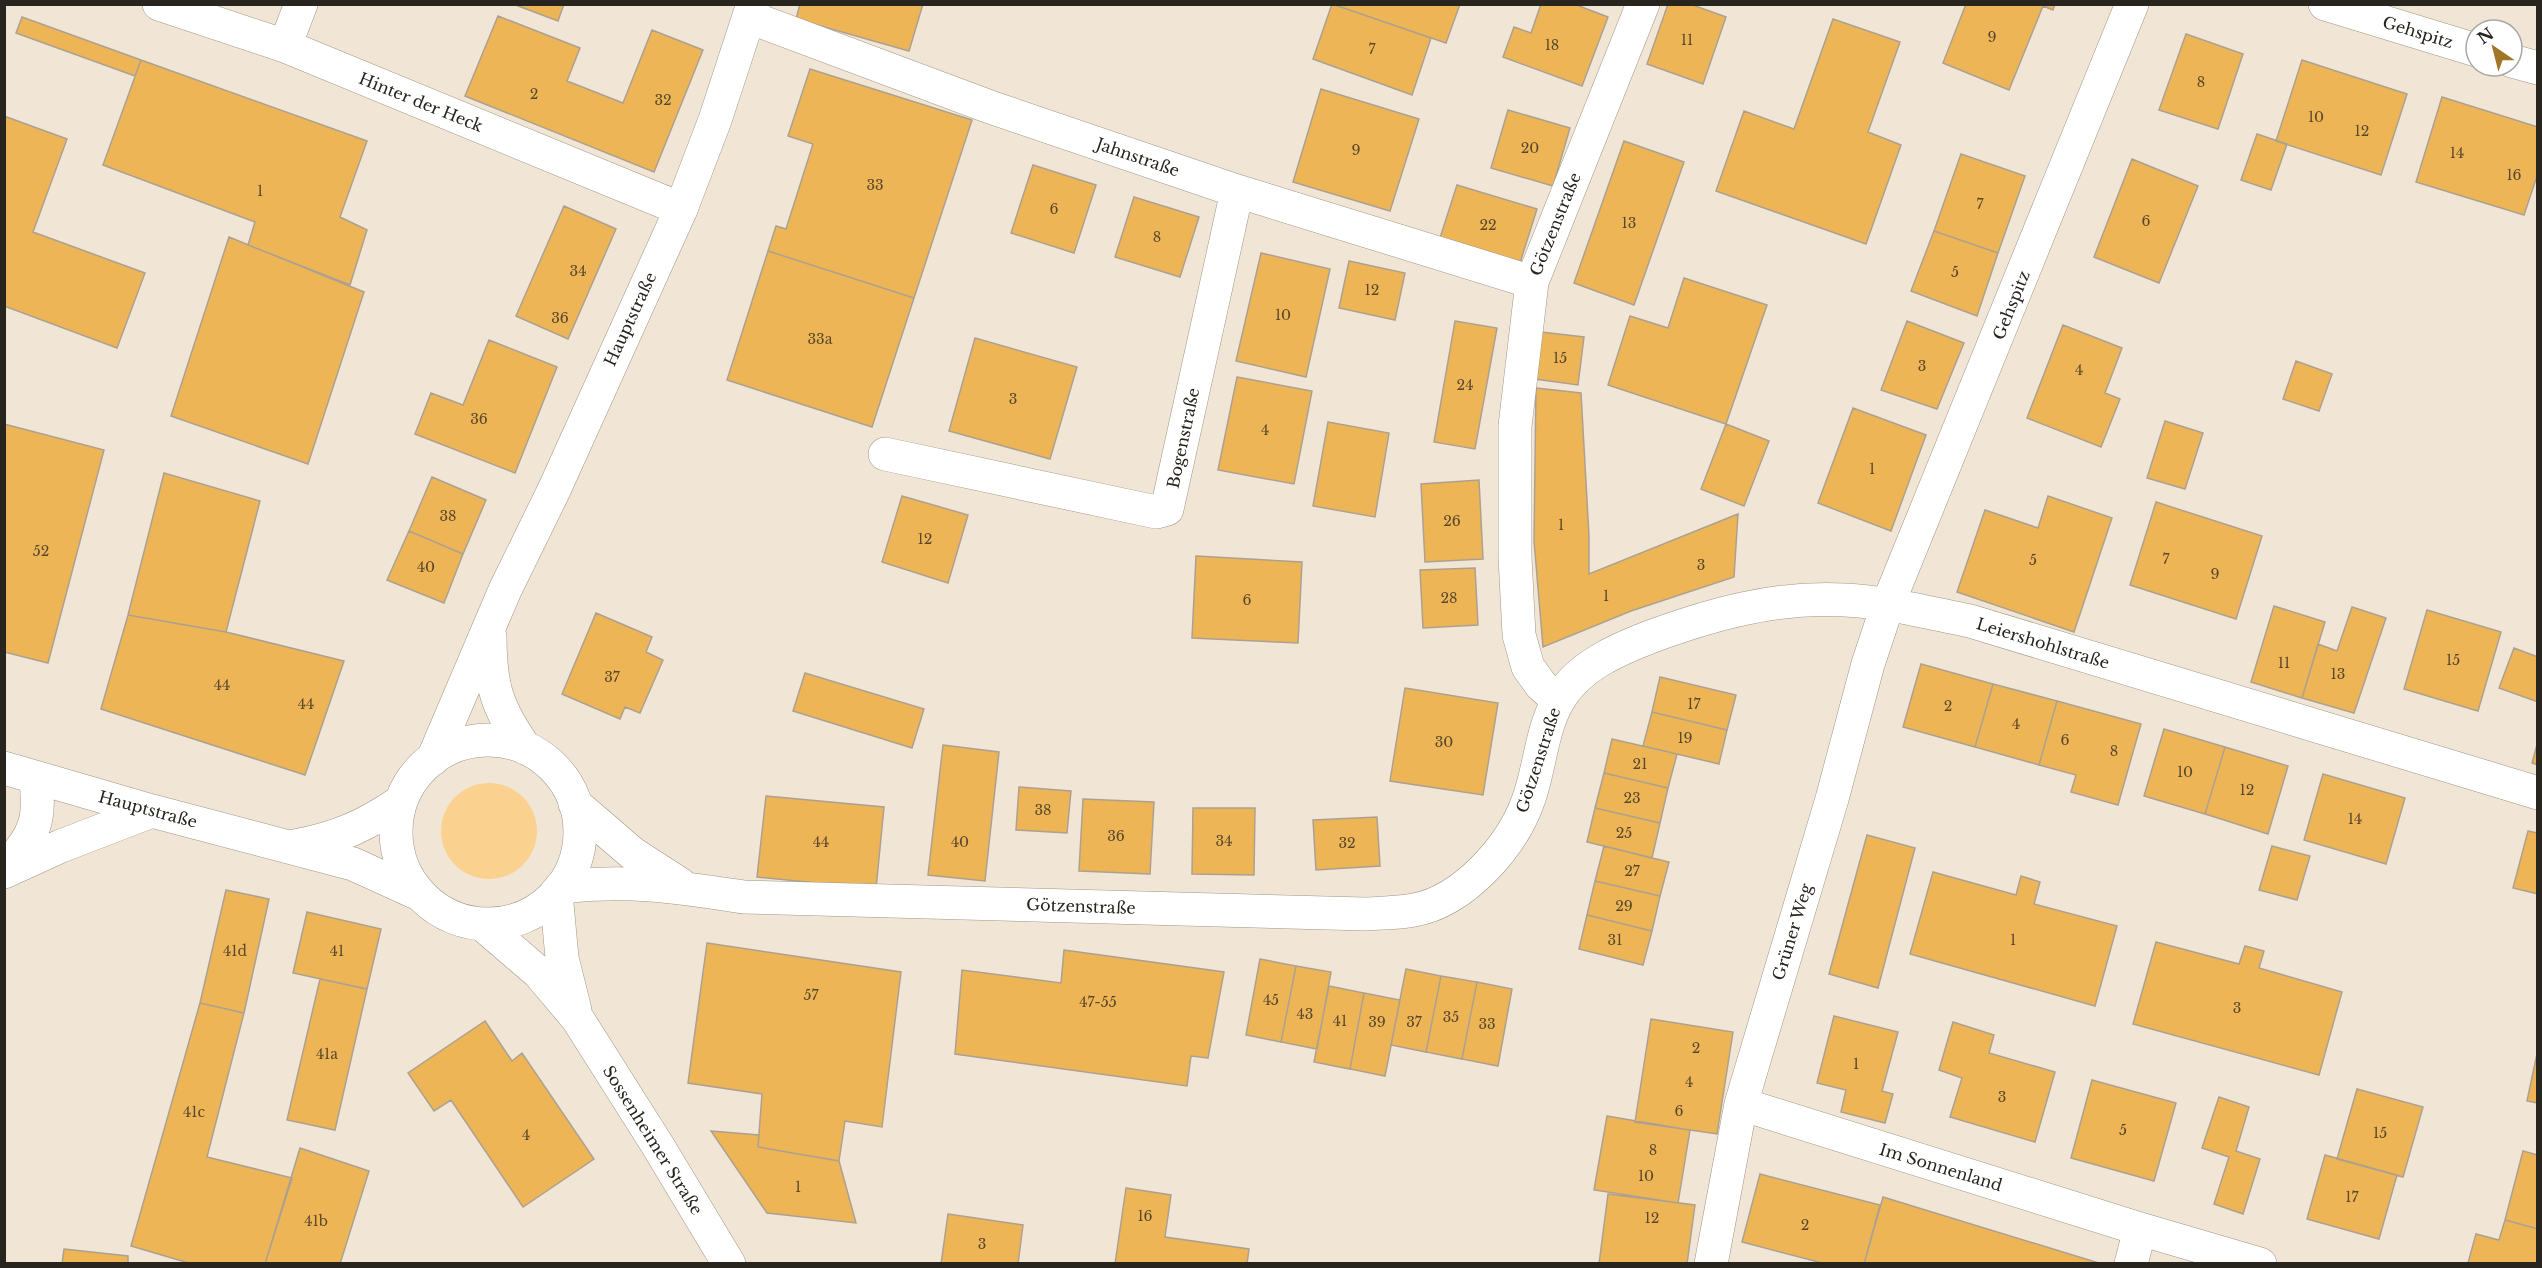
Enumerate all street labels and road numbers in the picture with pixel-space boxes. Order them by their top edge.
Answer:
street label: Gehspitz [2380,12,2456,52]
street label: Hinter der Heck [356,68,486,136]
street label: Jahnstraße [1092,133,1182,181]
street label: Götzenstraße [1525,170,1585,278]
street label: Gehspitz [1988,267,2034,342]
street label: Hauptstraße [600,269,660,369]
street label: Bogenstraße [1163,386,1203,490]
street label: Leiershohlstraße [1974,613,2112,673]
street label: Götzenstraße [1512,705,1564,815]
street label: Hauptstraße [97,786,199,832]
street label: Grüner Weg [1768,881,1816,983]
street label: Götzenstraße [1026,894,1136,918]
street label: Sossenheimer Straße [599,1062,707,1218]
street label: Im Sonnenland [1877,1139,2005,1195]

